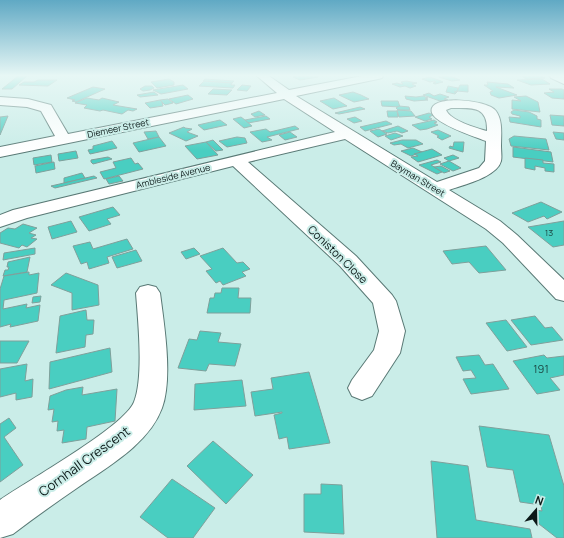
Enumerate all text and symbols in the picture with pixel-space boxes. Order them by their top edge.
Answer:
street label: Diemeer Street [86,115,150,141]
street label: Bayman Street [388,157,448,200]
street label: Ambleside Avenue [135,160,211,192]
street label: Coniston Close [305,222,372,287]
house number: 13 [545,226,553,239]
house number: 191 [533,361,549,376]
street label: Cornhall Crescent [35,422,133,500]
north arrow [516,490,556,530]
text: N [533,492,546,509]

